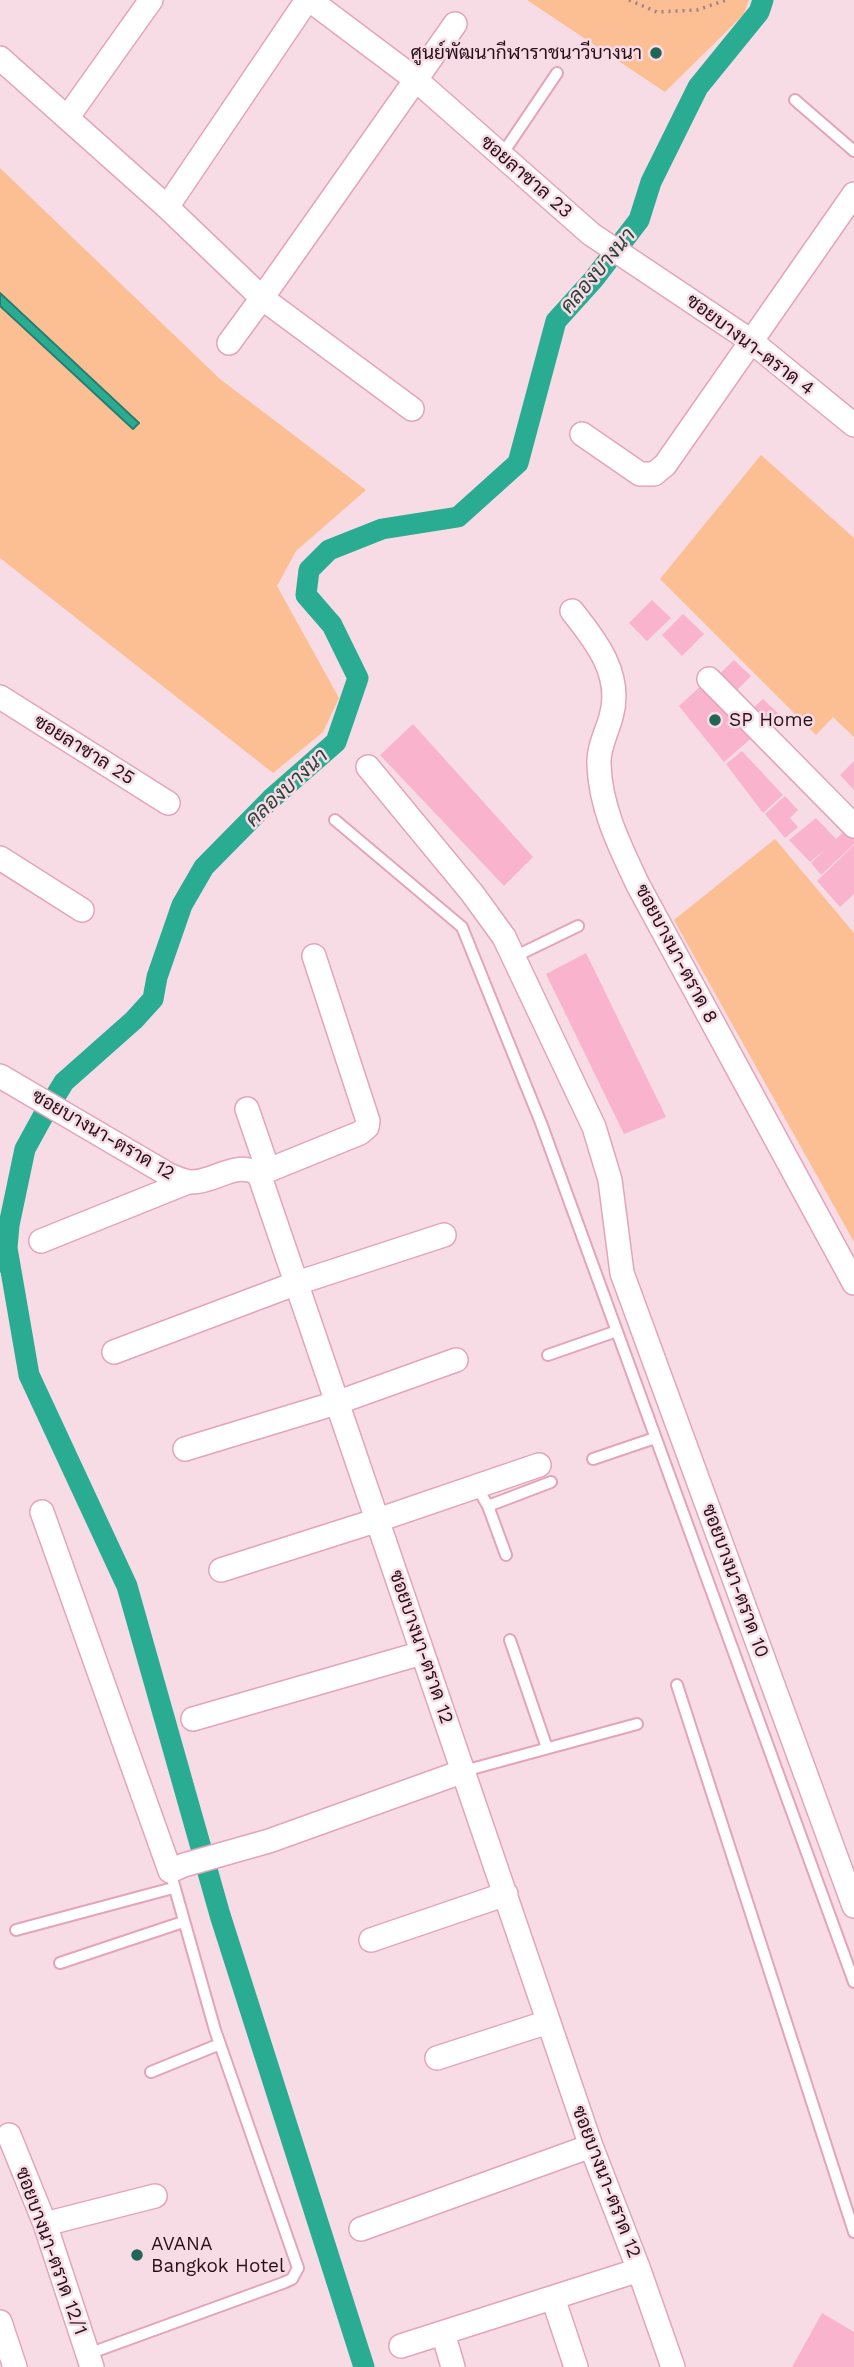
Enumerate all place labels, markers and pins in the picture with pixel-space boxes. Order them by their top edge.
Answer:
place label: ศูนย์พัฒนากีฬาราชนาวีบางนา [411,42,642,64]
marker: ศูนย์พัฒนากีฬาราชนาวีบางนา [648,45,664,61]
place label: SP Home [729,709,814,731]
marker: SP Home [707,712,723,728]
place label: AVANA Bangkok Hotel [151,2233,285,2277]
marker: AVANA Bangkok Hotel [129,2247,145,2263]

